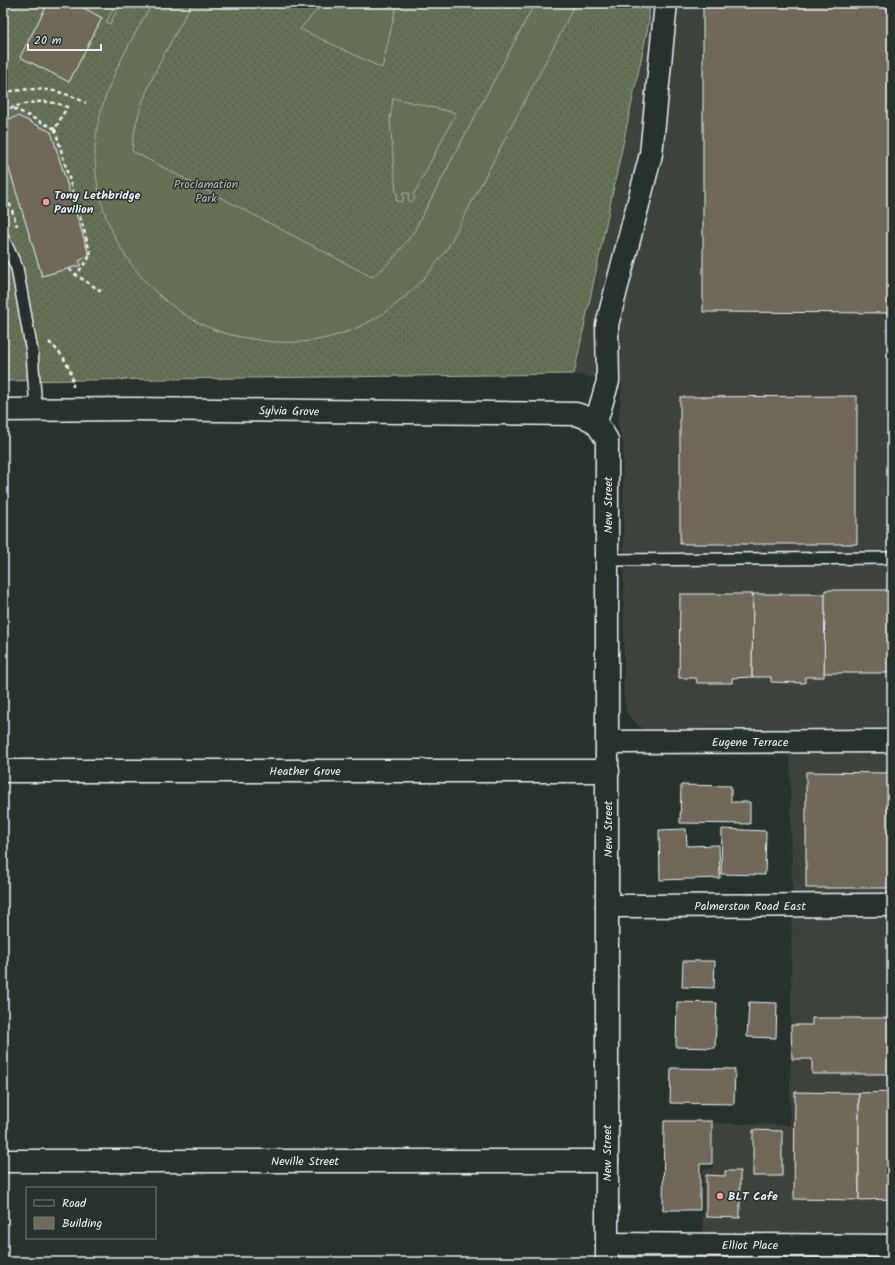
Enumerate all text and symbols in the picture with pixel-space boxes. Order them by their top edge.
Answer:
scale bar [28,26,101,52]
text: 20 m [34,31,62,50]
park label: Proclamation Park [174,175,238,208]
place label: Tony Lethbridge Pavilion [54,186,141,219]
marker: Tony Lethbridge Pavilion [41,197,51,207]
street label: Sylvia Grove [259,401,320,422]
street label: New Street [599,476,618,533]
street label: Eugene Terrace [712,733,789,752]
street label: Heather Grove [269,762,341,781]
street label: New Street [599,800,618,857]
street label: Palmerston Road East [694,897,806,916]
street label: New Street [598,1124,617,1181]
street label: Neville Street [271,1152,339,1171]
legend [26,1187,156,1239]
place label: BLT Cafe [728,1187,778,1206]
marker: BLT Cafe [715,1191,725,1201]
text: Road [62,1194,87,1213]
text: Building [62,1214,102,1233]
street label: Elliot Place [722,1236,779,1255]

